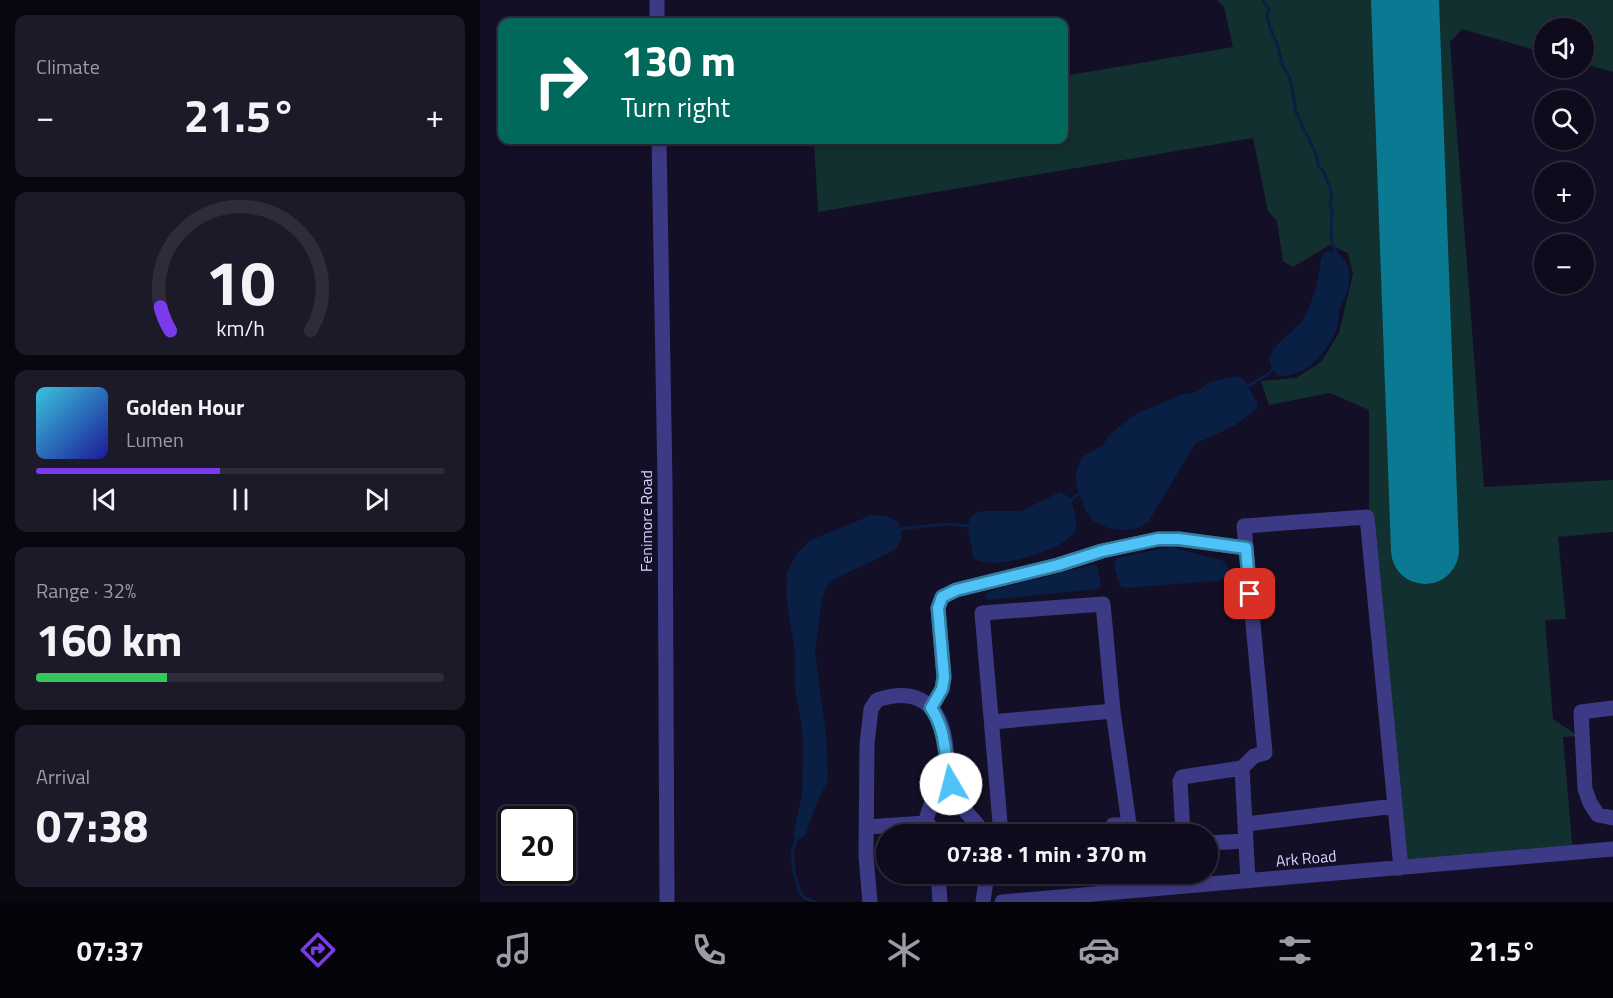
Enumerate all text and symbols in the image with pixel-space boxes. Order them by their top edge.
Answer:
map controls [1534,18,1594,294]
button: sound [1534,18,1594,78]
text: 130 m [621,28,736,92]
icon: right [522,42,600,120]
text: Climate [36,51,100,82]
text: 21.5° [184,81,296,149]
text: Turn right [621,86,730,127]
button: search [1534,90,1594,150]
text: − [36,91,54,141]
text: + [426,91,444,141]
button: + [1534,162,1594,222]
text: 10 [205,234,275,329]
button: − [1534,234,1594,294]
text: km/h [216,312,264,344]
text: Golden Hour [126,390,244,424]
text: Lumen [126,424,184,455]
street label: Fenimore Road [634,470,658,572]
icon: previous [88,483,121,516]
icon: pause [224,483,257,516]
icon: next [360,483,393,516]
pin [1224,568,1275,619]
text: Range · 32% [36,575,136,606]
icon: arrive [1233,577,1266,610]
text: 160 km [36,605,182,673]
position arrow [919,752,983,816]
text: Arrival [36,761,90,792]
text: 07:38 [36,791,148,859]
speed limit sign: 20 [498,806,576,884]
text: 07:38 · 1 min · 370 m [947,837,1147,871]
street label: Ark Road [1275,843,1337,873]
icon: directions [297,929,339,971]
icon: music [493,929,535,971]
icon: phone [688,929,730,971]
icon: climate [883,929,925,971]
icon: car [1078,929,1120,971]
icon: filters [1274,929,1316,971]
text: 07:37 [77,930,144,971]
text: 21.5° [1469,930,1536,971]

